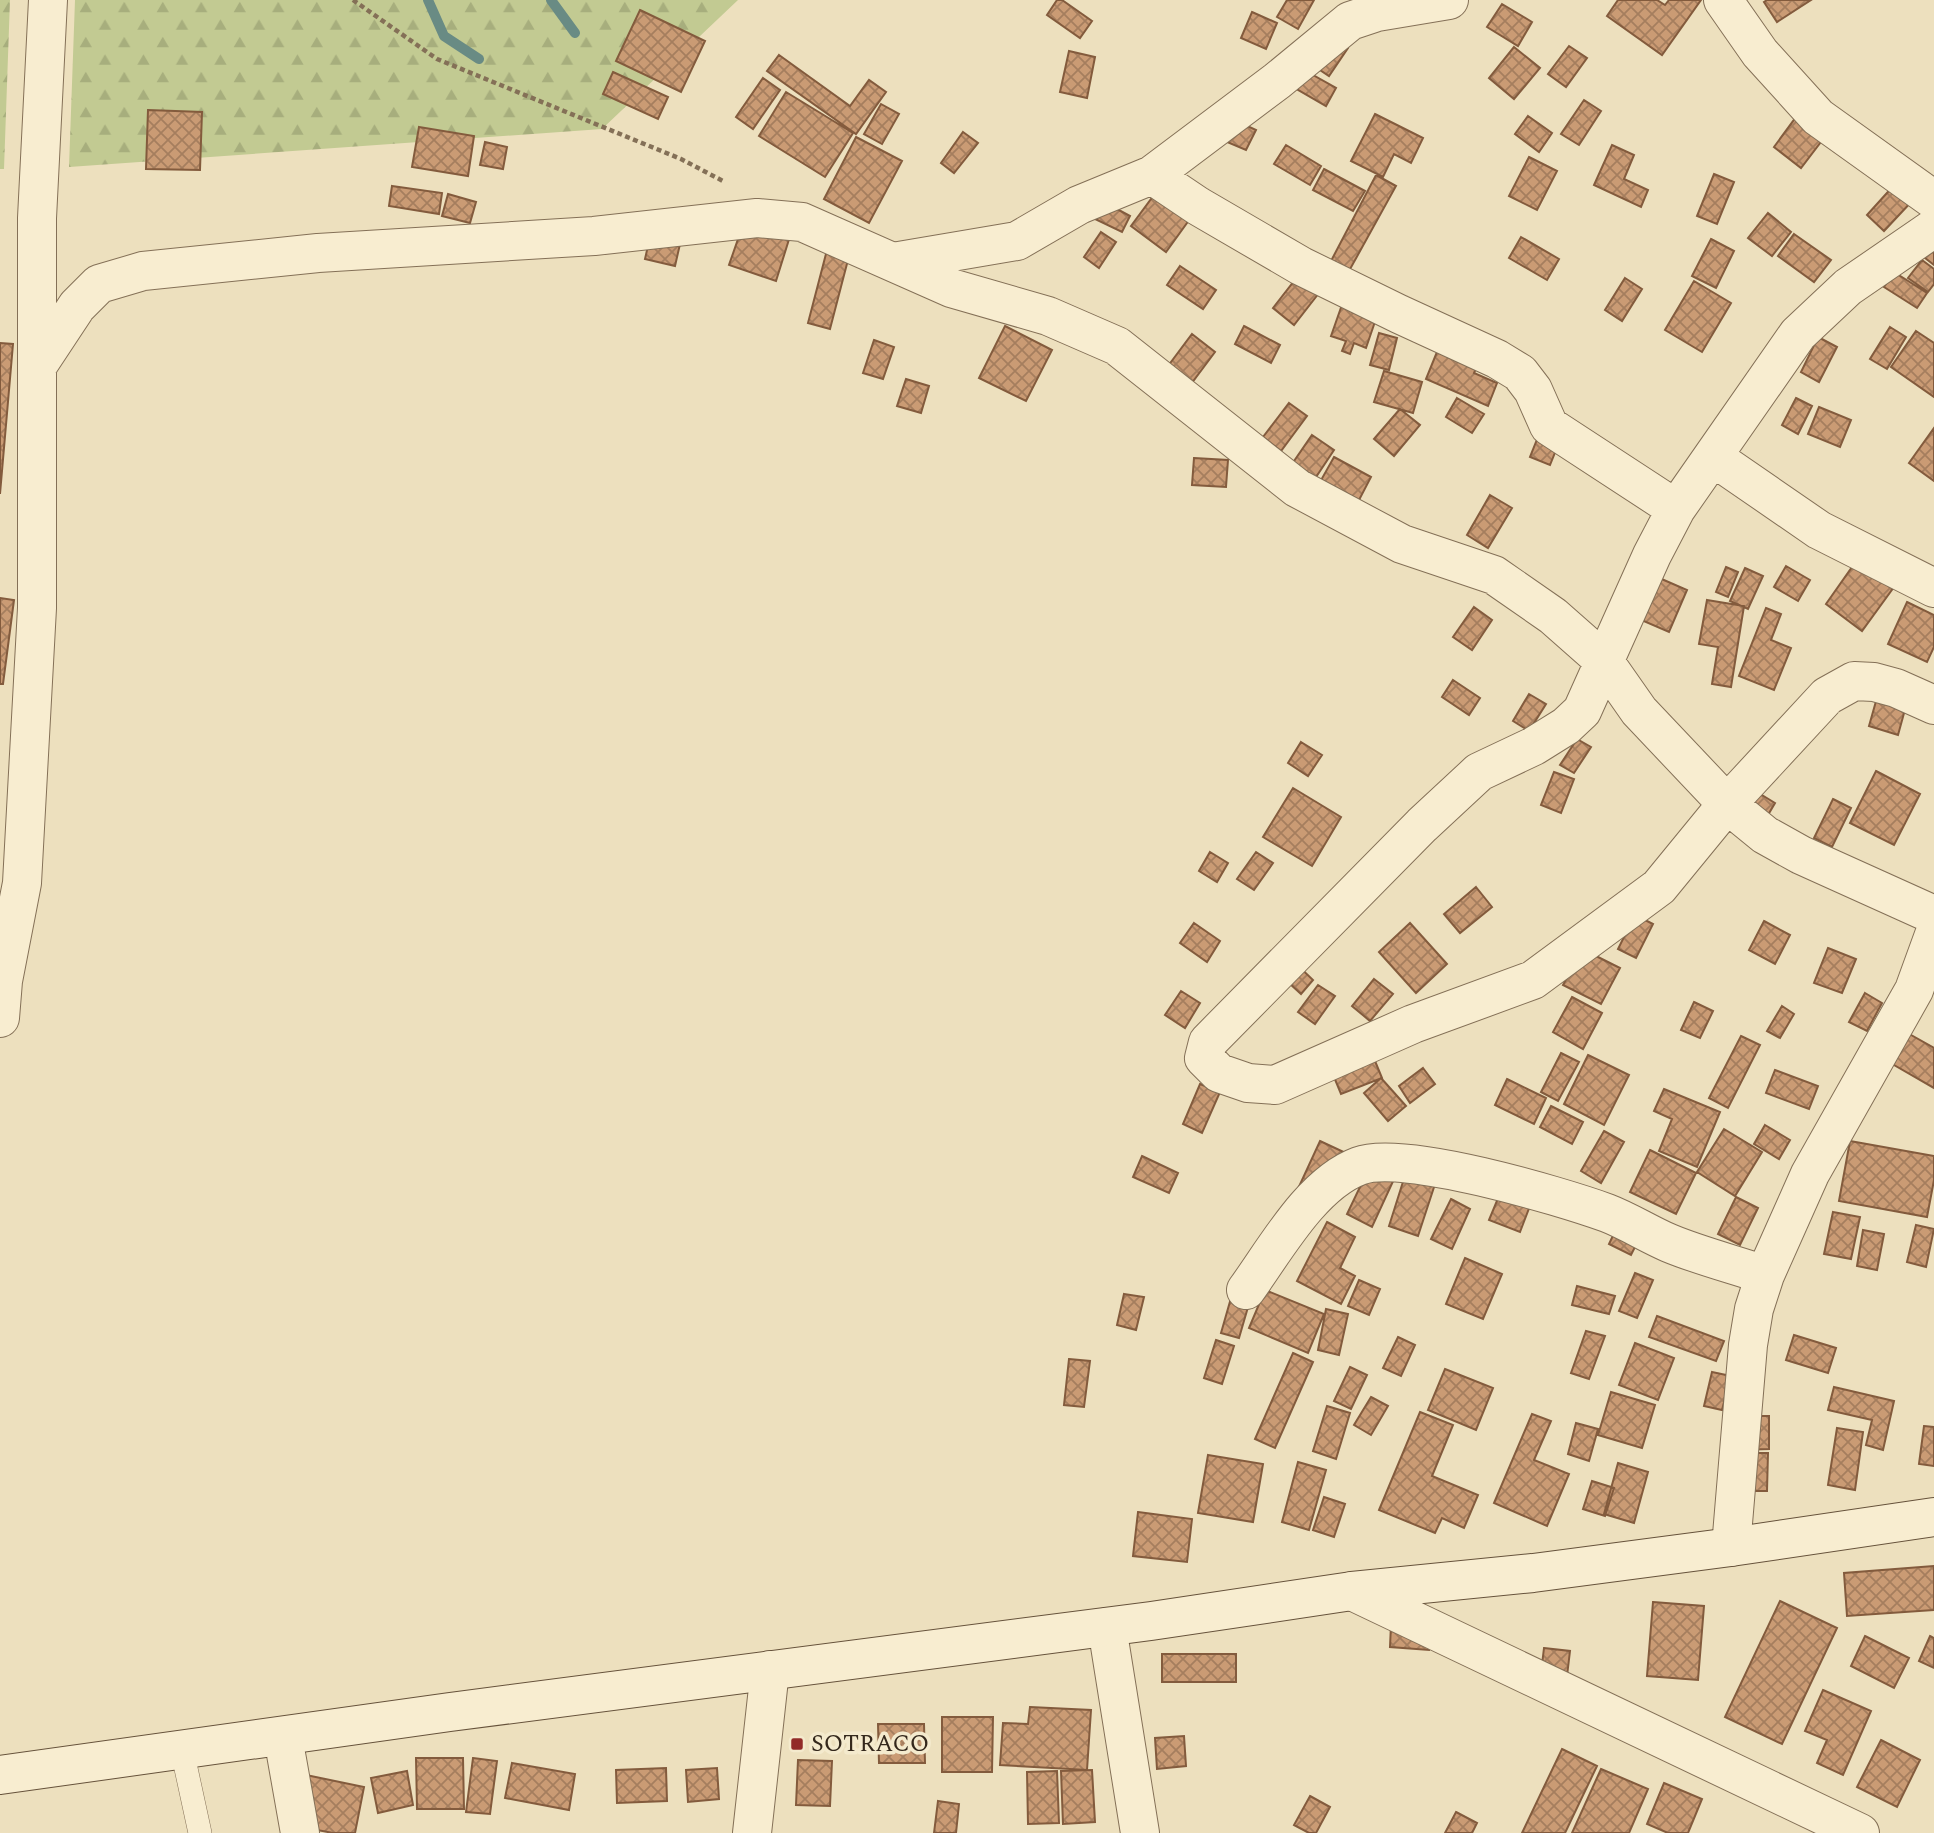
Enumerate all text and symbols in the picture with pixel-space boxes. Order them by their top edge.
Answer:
place label: SOTRACO [811,1726,929,1762]
marker: SOTRACO [789,1736,805,1752]

